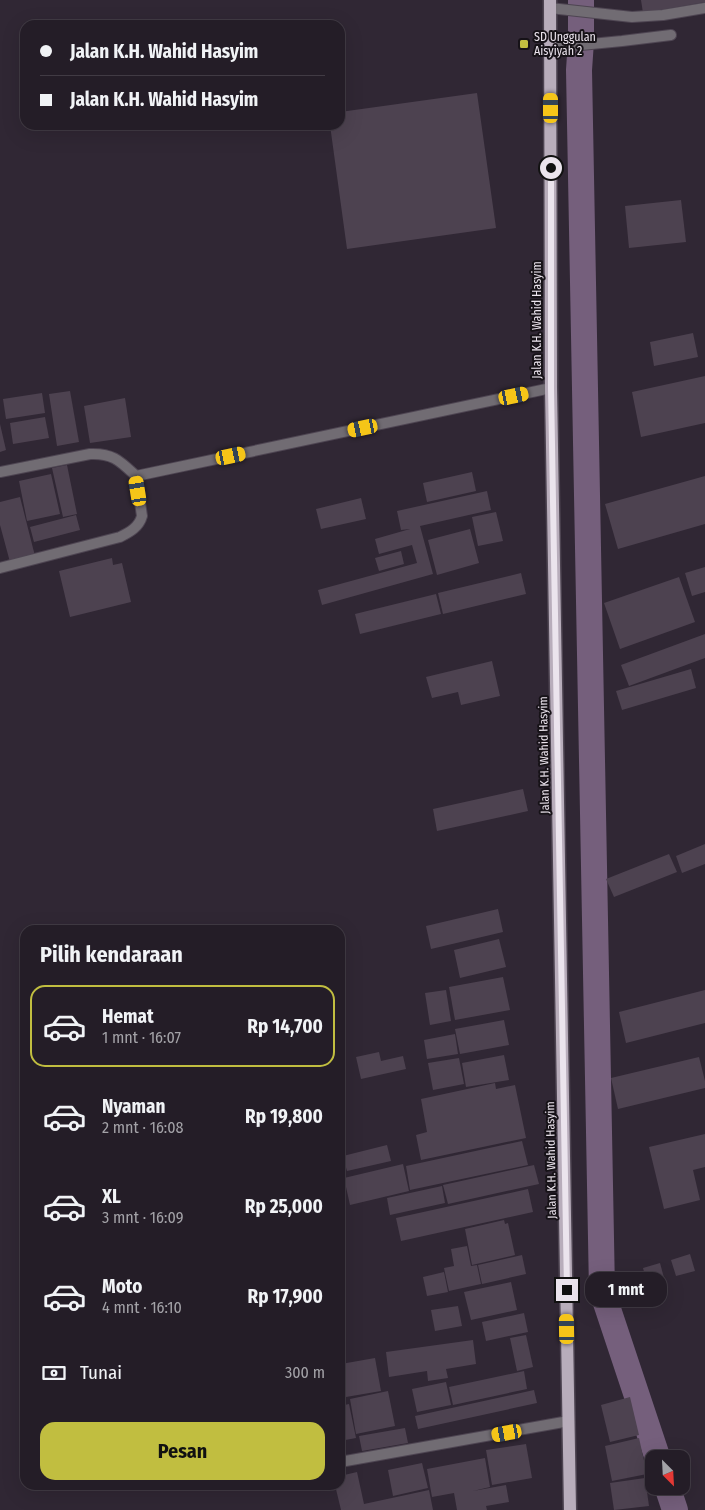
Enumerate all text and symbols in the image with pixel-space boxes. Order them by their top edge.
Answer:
place label: SD Unggulan Aisyiyah 2 [534,30,596,58]
marker: SD Unggulan Aisyiyah 2 [518,38,530,50]
text: Jalan K.H. Wahid Hasyim [70,40,258,63]
text: Jalan K.H. Wahid Hasyim [70,88,258,111]
car [543,93,558,123]
route start [540,157,562,179]
street label: Jalan K.H. Wahid Hasyim [530,261,544,379]
car [497,386,530,406]
car [346,418,379,438]
car [214,446,247,466]
car [128,475,147,507]
street label: Jalan K.H. Wahid Hasyim [536,696,552,814]
text: Pilih kendaraan [40,941,183,968]
icon: car [42,1004,87,1049]
text: Hemat [102,1005,154,1028]
text: Rp 14,700 [247,1015,323,1038]
text: 1 mnt · 16:07 [102,1028,181,1047]
icon: car [42,1094,87,1139]
text: Nyaman [102,1095,165,1118]
street label: Jalan K.H. Wahid Hasyim [543,1101,559,1219]
text: Rp 19,800 [245,1105,323,1128]
text: 2 mnt · 16:08 [102,1118,184,1137]
icon: car [42,1184,87,1229]
text: XL [102,1185,121,1208]
text: Rp 25,000 [245,1195,323,1218]
text: 3 mnt · 16:09 [102,1208,183,1227]
callout: 1 mnt [584,1272,667,1308]
icon: car [42,1274,87,1319]
text: Moto [102,1275,142,1298]
route end [556,1279,578,1301]
text: 1 mnt [608,1280,644,1299]
text: Rp 17,900 [247,1285,323,1308]
text: 4 mnt · 16:10 [102,1298,182,1317]
car [559,1314,574,1344]
icon: cash [40,1359,68,1387]
text: Tunai [80,1361,122,1384]
text: 300 m [285,1363,325,1382]
button: Pesan [40,1422,325,1480]
car [490,1423,523,1443]
north arrow [645,1450,690,1495]
map controls [645,1450,690,1495]

